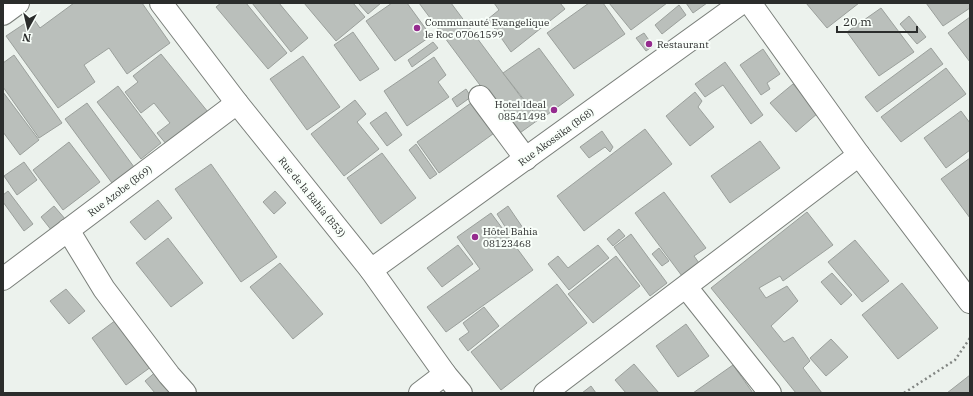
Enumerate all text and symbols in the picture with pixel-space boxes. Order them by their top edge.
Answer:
north arrow [8,8,48,48]
scale bar [837,8,917,34]
text: 20 m [843,14,872,29]
place label: Communauté Evangelique le Roc 07061599 [425,16,549,41]
marker: Communauté Evangelique le Roc 07061599 [412,23,422,33]
text: N [21,30,32,45]
place label: Restaurant [657,38,709,51]
marker: Restaurant [644,39,654,49]
place label: Hotel Ideal 08541498 [495,98,546,123]
street label: Rue Akossika (B68) [516,105,596,169]
marker: Hotel Ideal 08541498 [549,105,559,115]
street label: Rue de la Bahia (B53) [276,154,348,240]
street label: Rue Azobe (B69) [85,163,155,219]
place label: Hôtel Bahia 08123468 [483,225,538,250]
marker: Hôtel Bahia 08123468 [470,232,480,242]

